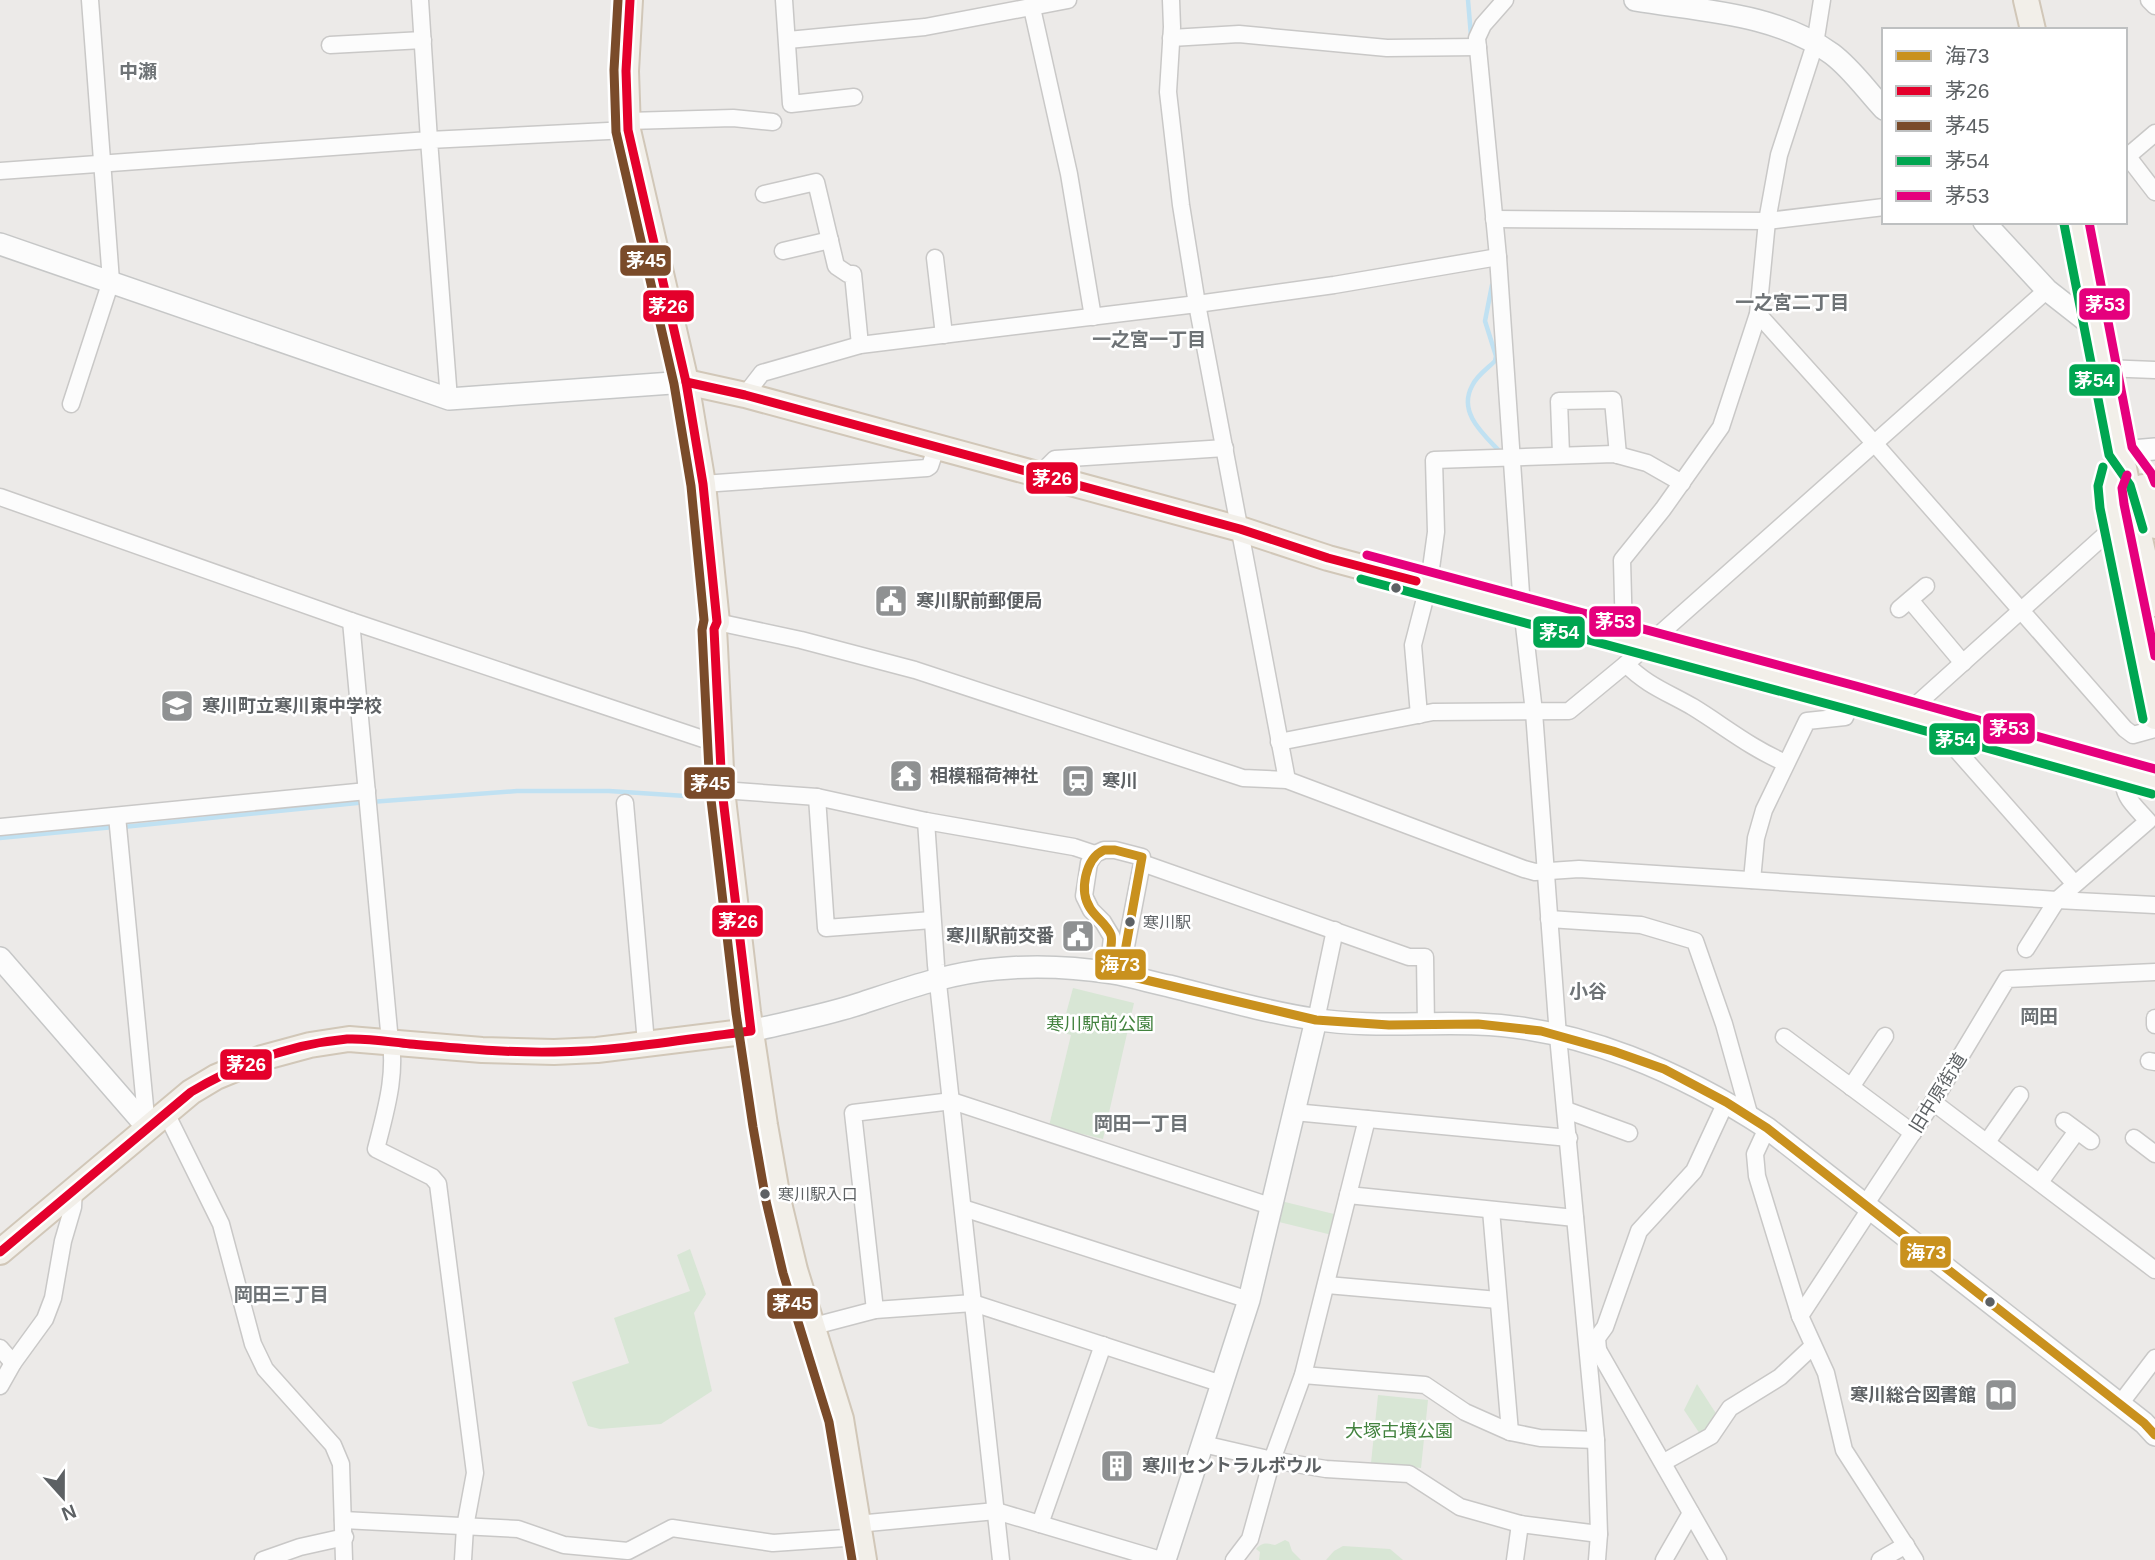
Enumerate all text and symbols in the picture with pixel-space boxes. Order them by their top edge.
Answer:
legend [1882,28,2127,224]
text: 海73 [1945,44,1989,67]
district label: 中瀬 [119,61,157,82]
text: 茅26 [1945,79,1989,102]
text: 茅45 [1945,114,1989,137]
text: 茅54 [1945,149,1990,172]
text: 茅53 [1945,184,1989,207]
line badge: 茅45 [619,244,672,277]
text: 茅45 [626,250,666,271]
line badge: 茅53 [2078,287,2131,321]
line badge: 茅26 [642,289,695,323]
district label: 一之宮二丁目 [1735,292,1849,313]
text: 茅53 [2085,294,2125,315]
text: 茅26 [648,296,688,317]
district label: 一之宮一丁目 [1092,329,1206,350]
line badge: 茅54 [2068,363,2121,397]
text: 茅54 [2074,370,2114,391]
line badge: 茅26 [1025,461,1079,495]
text: 茅26 [1032,468,1072,489]
unlabelled marker [1389,581,1403,595]
public building icon: 寒川駅前郵便局 [872,582,910,620]
place label: 寒川駅前郵便局 [916,591,1042,611]
line badge: 茅53 [1588,605,1642,638]
text: 茅53 [1595,611,1635,632]
line badge: 茅54 [1532,615,1586,649]
text: 茅54 [1539,622,1579,643]
school or university icon: 寒川町立寒川東中学校 [158,687,196,725]
place label: 寒川町立寒川東中学校 [202,696,382,716]
line badge: 茅53 [1982,712,2036,745]
text: 茅53 [1989,718,2029,739]
line badge: 茅54 [1928,722,1981,756]
text: 茅54 [1935,729,1975,750]
temple icon: 相模稲荷神社 [887,757,925,795]
station icon: 寒川 [1059,762,1097,800]
line badge: 茅45 [683,766,736,800]
place label: 相模稲荷神社 [930,766,1038,786]
place label: 寒川 [1102,771,1138,791]
text: 茅45 [690,773,730,794]
line badge: 茅26 [711,904,764,938]
text: 茅26 [718,911,758,932]
place label: 寒川駅 [1143,914,1191,931]
marker: 寒川駅 [1123,915,1137,929]
public building icon: 寒川駅前交番 [1059,917,1097,955]
place label: 寒川駅前交番 [946,926,1054,946]
line badge: 海73 [1094,948,1147,981]
text: 海73 [1100,954,1140,975]
district label: 小谷 [1569,981,1607,1002]
district label: 岡田 [2020,1006,2058,1027]
park label: 寒川駅前公園 [1046,1014,1154,1034]
line badge: 茅26 [219,1048,273,1081]
street label: 旧中原街道 [1906,1050,1970,1136]
text: 茅26 [226,1054,266,1075]
district label: 岡田一丁目 [1093,1113,1189,1134]
place label: 寒川駅入口 [778,1186,858,1203]
marker: 寒川駅入口 [758,1187,772,1201]
line badge: 海73 [1899,1235,1952,1269]
text: 海73 [1906,1242,1946,1263]
district label: 岡田三丁目 [233,1284,329,1305]
line badge: 茅45 [766,1287,819,1320]
text: 茅45 [772,1293,812,1314]
unlabelled marker [1983,1295,1997,1309]
library icon: 寒川総合図書館 [1982,1376,2020,1414]
place label: 寒川総合図書館 [1850,1385,1976,1405]
park label: 大塚古墳公園 [1345,1421,1453,1441]
building icon: 寒川セントラルボウル [1098,1447,1136,1485]
place label: 寒川セントラルボウル [1142,1456,1322,1476]
north arrow [28,1462,98,1532]
text: N [59,1500,79,1525]

